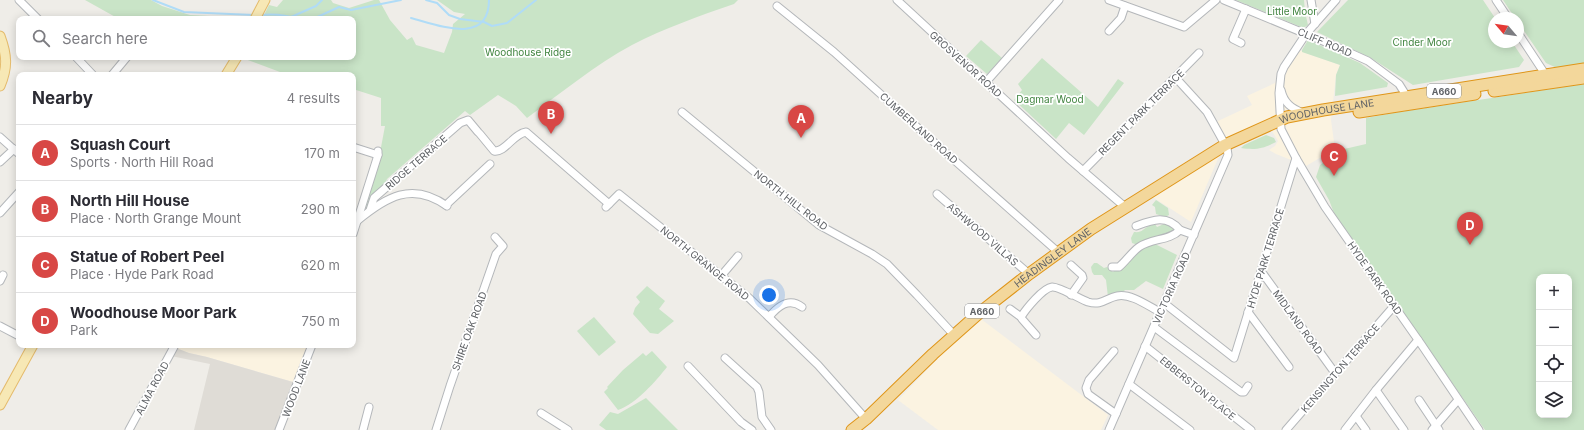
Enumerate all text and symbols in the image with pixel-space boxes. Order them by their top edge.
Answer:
park label: Little Moor [1267,5,1317,17]
north arrow [1488,12,1524,48]
search box [16,16,356,60]
street label: CLIFF ROAD [1296,25,1354,59]
icon: search [30,27,52,49]
street label: GROSVENOR ROAD [927,28,1005,100]
text: Search here [62,29,148,48]
park label: Cinder Moor [1393,36,1452,48]
park label: Woodhouse Ridge [485,46,571,58]
street label: REGENT PARK TERRACE [1096,67,1186,157]
road number: A660 [1427,84,1461,98]
text: Nearby [32,88,93,108]
text: 4 results [287,90,340,106]
street label: CUMBERLAND ROAD [878,90,960,166]
park label: Dagmar Wood [1016,93,1084,105]
street label: WOODHOUSE LANE [1277,96,1375,126]
pin: B [538,101,564,134]
pin: A [788,105,814,138]
street label: RIDGE TERRACE [383,132,449,192]
text: Squash Court [70,135,170,154]
pin: C [1321,143,1347,176]
text: A [40,145,50,161]
text: 170 m [304,145,340,161]
text: Sports · North Hill Road [70,154,214,170]
street label: NORTH HILL ROAD [752,167,830,233]
text: North Hill House [70,191,190,210]
street label: ASHWOOD VILLAS [945,200,1021,268]
text: B [41,201,49,217]
text: 290 m [301,201,340,217]
street label: HYDE PARK TERRACE [1244,207,1286,309]
text: Place · North Grange Mount [70,210,241,226]
pin: D [1457,212,1483,245]
street label: NORTH GRANGE ROAD [658,223,752,303]
street label: HEADINGLEY LANE [1012,225,1093,290]
street label: HYDE PARK ROAD [1345,239,1405,317]
text: Statue of Robert Peel [70,247,224,266]
street label: VICTORIA ROAD [1150,250,1192,326]
text: C [40,257,50,273]
text: 620 m [301,257,340,273]
text: Place · Hyde Park Road [70,266,214,282]
map controls [1536,274,1572,418]
button: + [1536,274,1572,310]
your location [759,285,779,305]
street label: MIDLAND ROAD [1271,287,1325,357]
street label: SHIRE OAK ROAD [449,290,489,372]
text: Woodhouse Moor Park [70,303,237,322]
road number: A660 [965,304,999,318]
button: − [1536,310,1572,346]
text: D [40,313,50,329]
text: 750 m [302,313,340,329]
street label: KENSINGTON TERRACE [1298,321,1382,415]
text: Park [70,322,98,338]
button: locate [1536,346,1572,382]
street label: EBBERSTON PLACE [1158,354,1238,422]
street label: WOOD LANE [279,357,313,419]
street label: ALMA ROAD [133,359,171,417]
button: layers [1536,382,1572,418]

